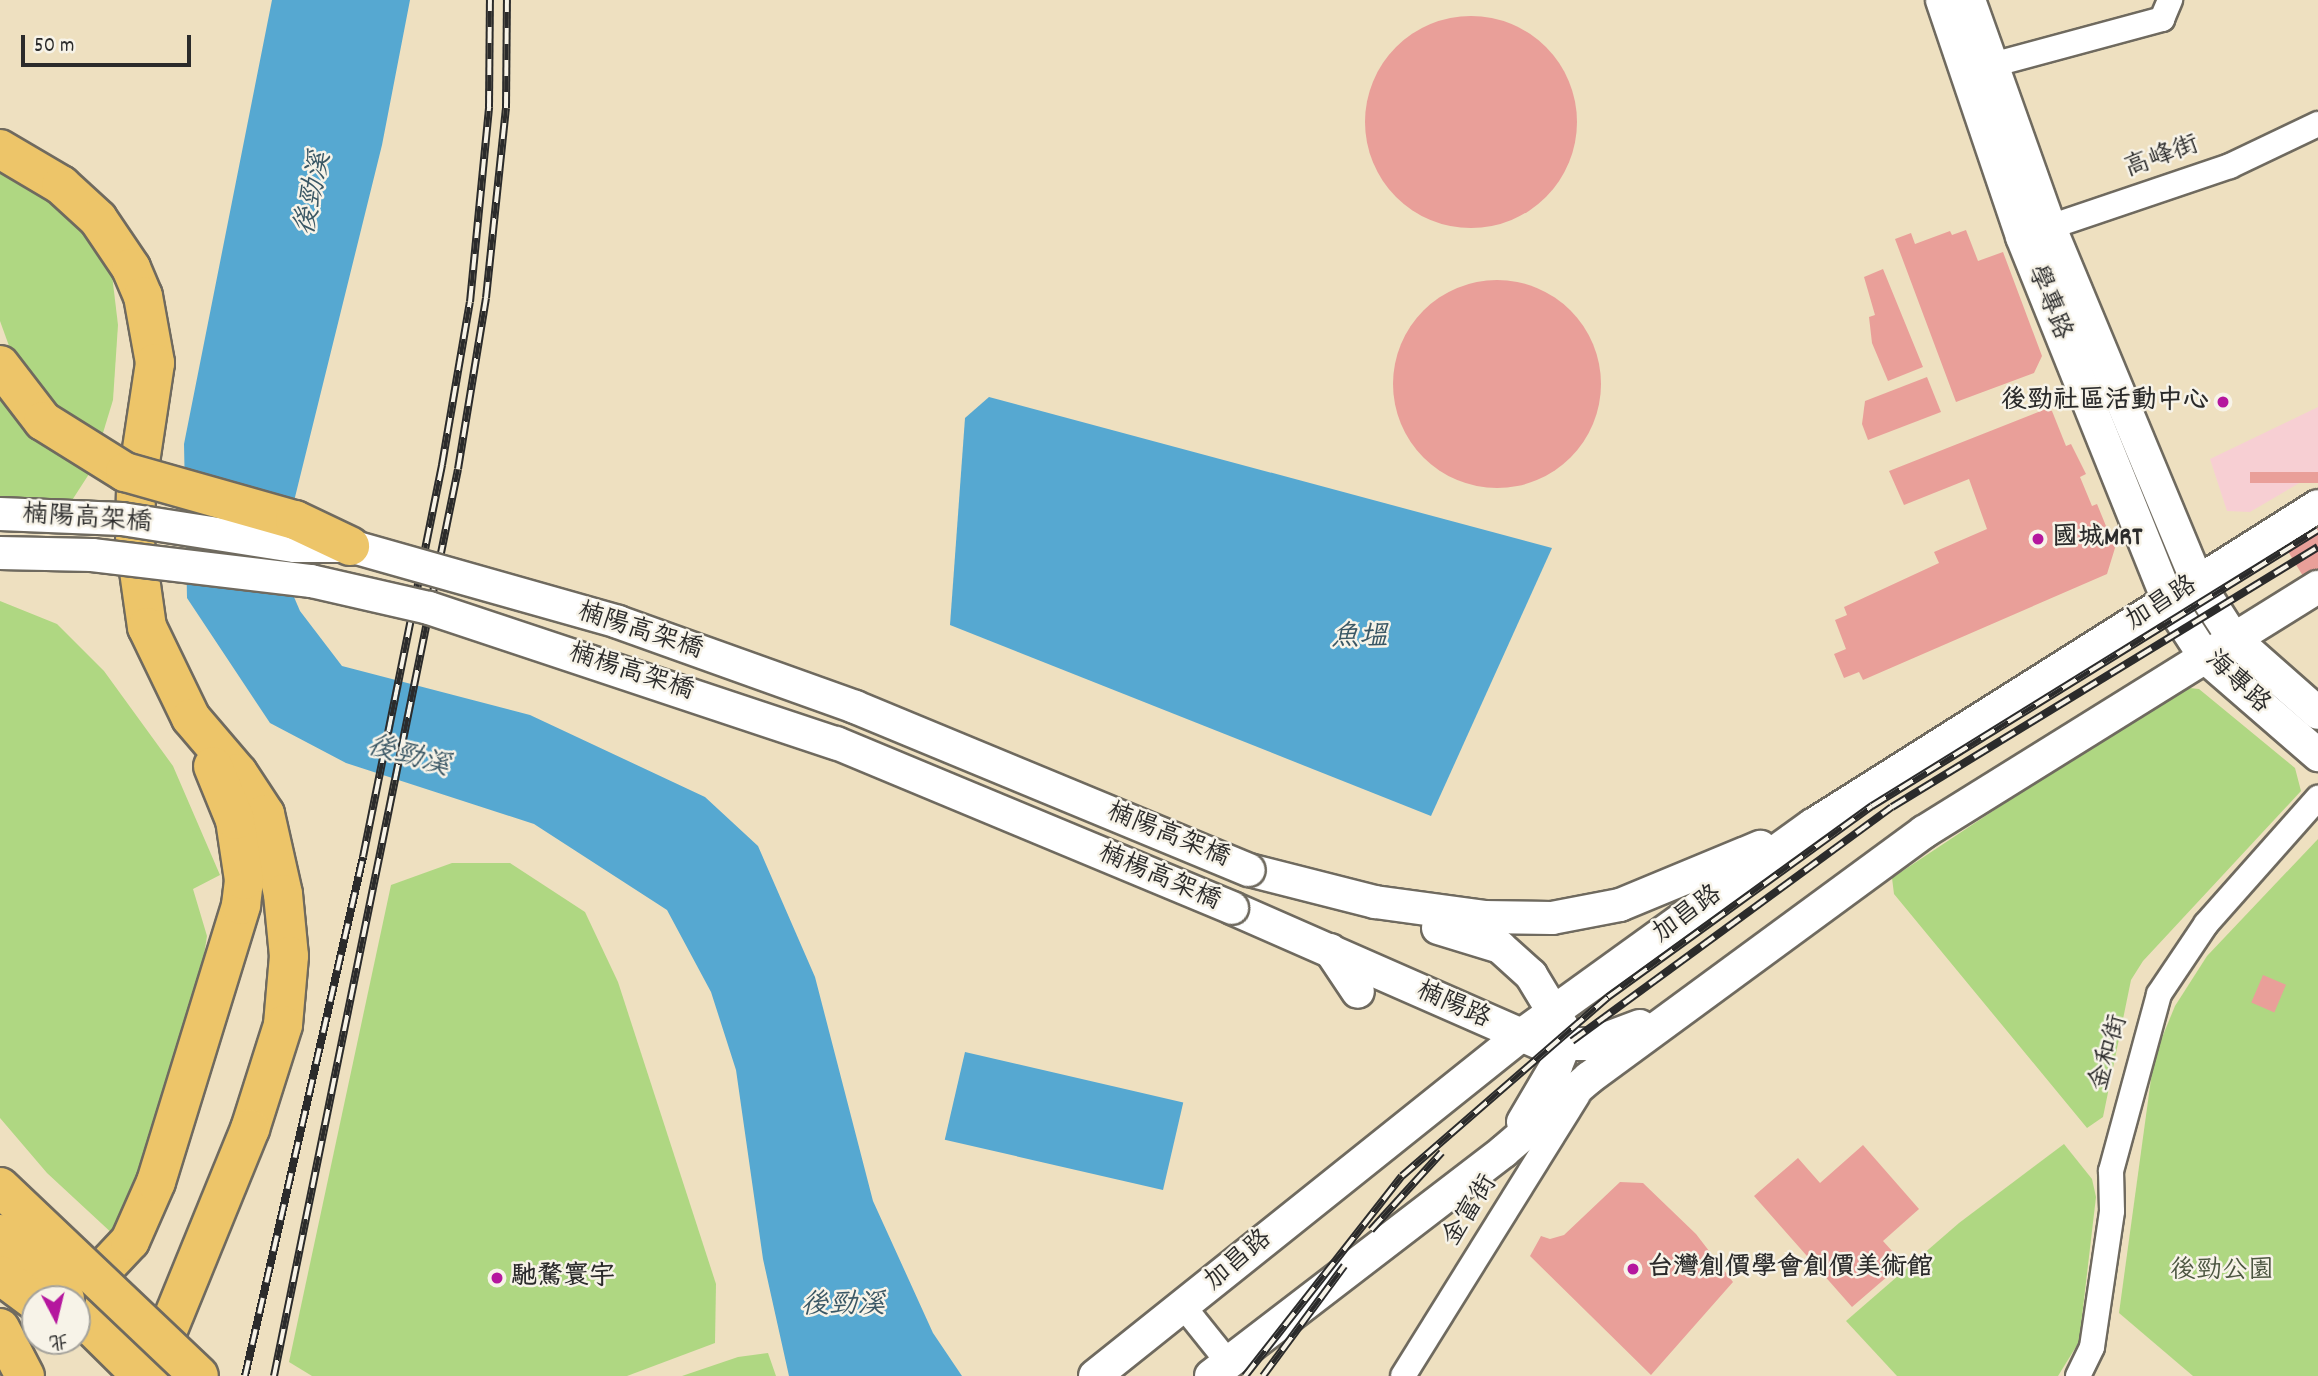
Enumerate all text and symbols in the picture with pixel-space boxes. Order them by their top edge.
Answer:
scale bar [24,21,194,65]
text: 50 m [34,32,74,62]
street label: 高峰街 [2120,130,2204,186]
water label: 後勁溪 [290,149,340,239]
street label: 學專路 [2019,261,2077,345]
place label: 後勁社區活動中心 [2001,386,2209,418]
marker: 後勁社區活動中心 [2215,394,2231,410]
street label: 楠陽高架橋 [21,500,153,540]
place label: 國城MRT [2052,523,2142,555]
marker: 國城MRT [2030,531,2046,547]
street label: 加昌路 [2121,570,2203,638]
street label: 楠陽高架橋 [573,597,707,667]
water label: 魚塭 [1331,622,1387,656]
street label: 楠楊高架橋 [564,638,698,708]
street label: 海專路 [2198,645,2276,721]
water label: 後勁溪 [363,730,453,786]
street label: 楠陽高架橋 [1102,797,1234,875]
street label: 楠楊高架橋 [1093,838,1225,918]
street label: 加昌路 [1647,879,1729,951]
street label: 楠陽路 [1411,976,1495,1036]
street label: 金和街 [2084,1011,2136,1095]
street label: 金富街 [1437,1170,1505,1252]
street label: 加昌路 [1199,1224,1279,1298]
place label: 台灣創價學會創價美術館 [1647,1253,1933,1285]
park label: 後勁公園 [2170,1256,2274,1288]
marker: 台灣創價學會創價美術館 [1625,1261,1641,1277]
place label: 馳騖寰宇 [511,1262,615,1294]
marker: 馳騖寰宇 [489,1270,505,1286]
north arrow [21,1285,91,1355]
water label: 後勁溪 [801,1290,885,1324]
text: 北 [47,1325,69,1354]

